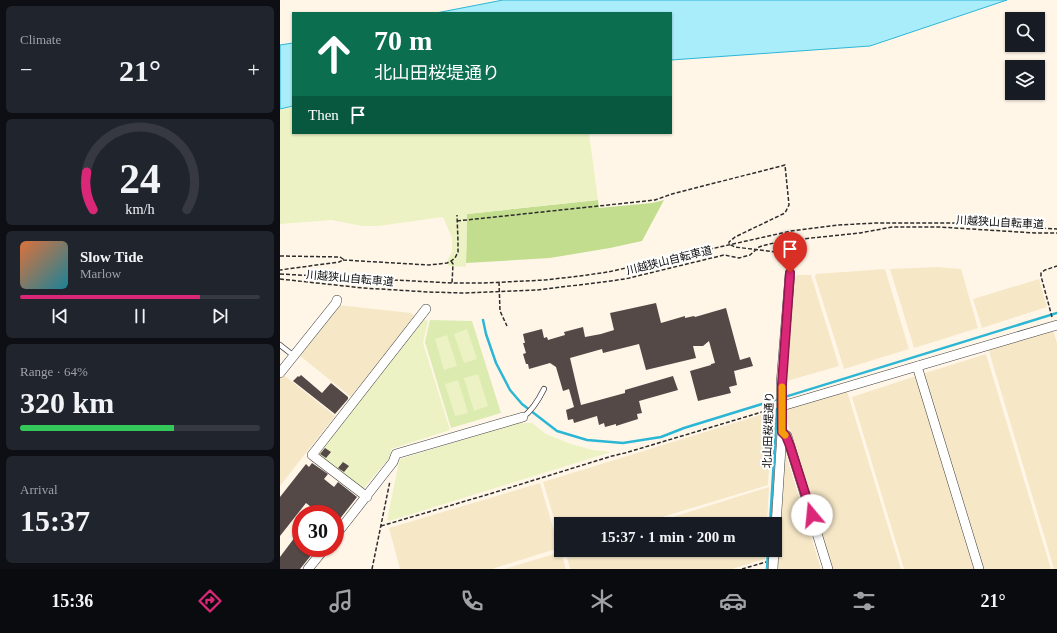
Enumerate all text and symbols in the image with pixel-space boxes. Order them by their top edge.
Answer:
map controls [1005,12,1045,100]
button: search [1005,12,1045,52]
text: 70 m [374,25,432,56]
icon: ahead [308,28,360,80]
text: Climate [20,32,61,47]
text: 21° [119,54,161,87]
text: − [20,57,32,82]
text: + [248,57,260,82]
button: layers [1005,60,1045,100]
text: 北山田桜堤通り [374,63,500,83]
icon: arrive [347,104,369,126]
text: Then [308,107,339,123]
text: 24 [119,156,161,202]
text: km/h [125,200,155,216]
street label: 川越狭山自転車道 [956,214,1044,230]
pin [773,232,807,273]
icon: arrive [779,238,801,260]
street label: 川越狭山自転車道 [625,244,713,276]
text: Slow Tide [80,249,143,265]
text: Marlow [80,266,121,281]
street label: 川越狭山自転車道 [306,268,394,288]
icon: previous [49,305,71,327]
icon: pause [129,305,151,327]
icon: next [209,305,231,327]
text: Range · 64% [20,364,88,379]
text: 320 km [20,386,114,419]
street label: 北山田桜堤通り [761,391,775,469]
text: Arrival [20,482,58,497]
position arrow [791,494,833,536]
text: 15:37 [20,504,90,537]
speed limit sign: 30 [292,505,344,557]
text: 15:37 · 1 min · 200 m [601,529,736,545]
icon: directions [196,587,224,615]
icon: music [327,587,355,615]
icon: phone [458,587,486,615]
icon: climate [588,587,616,615]
icon: car [719,587,747,615]
icon: filters [850,587,878,615]
text: 15:36 [51,591,93,611]
text: 21° [980,591,1006,611]

